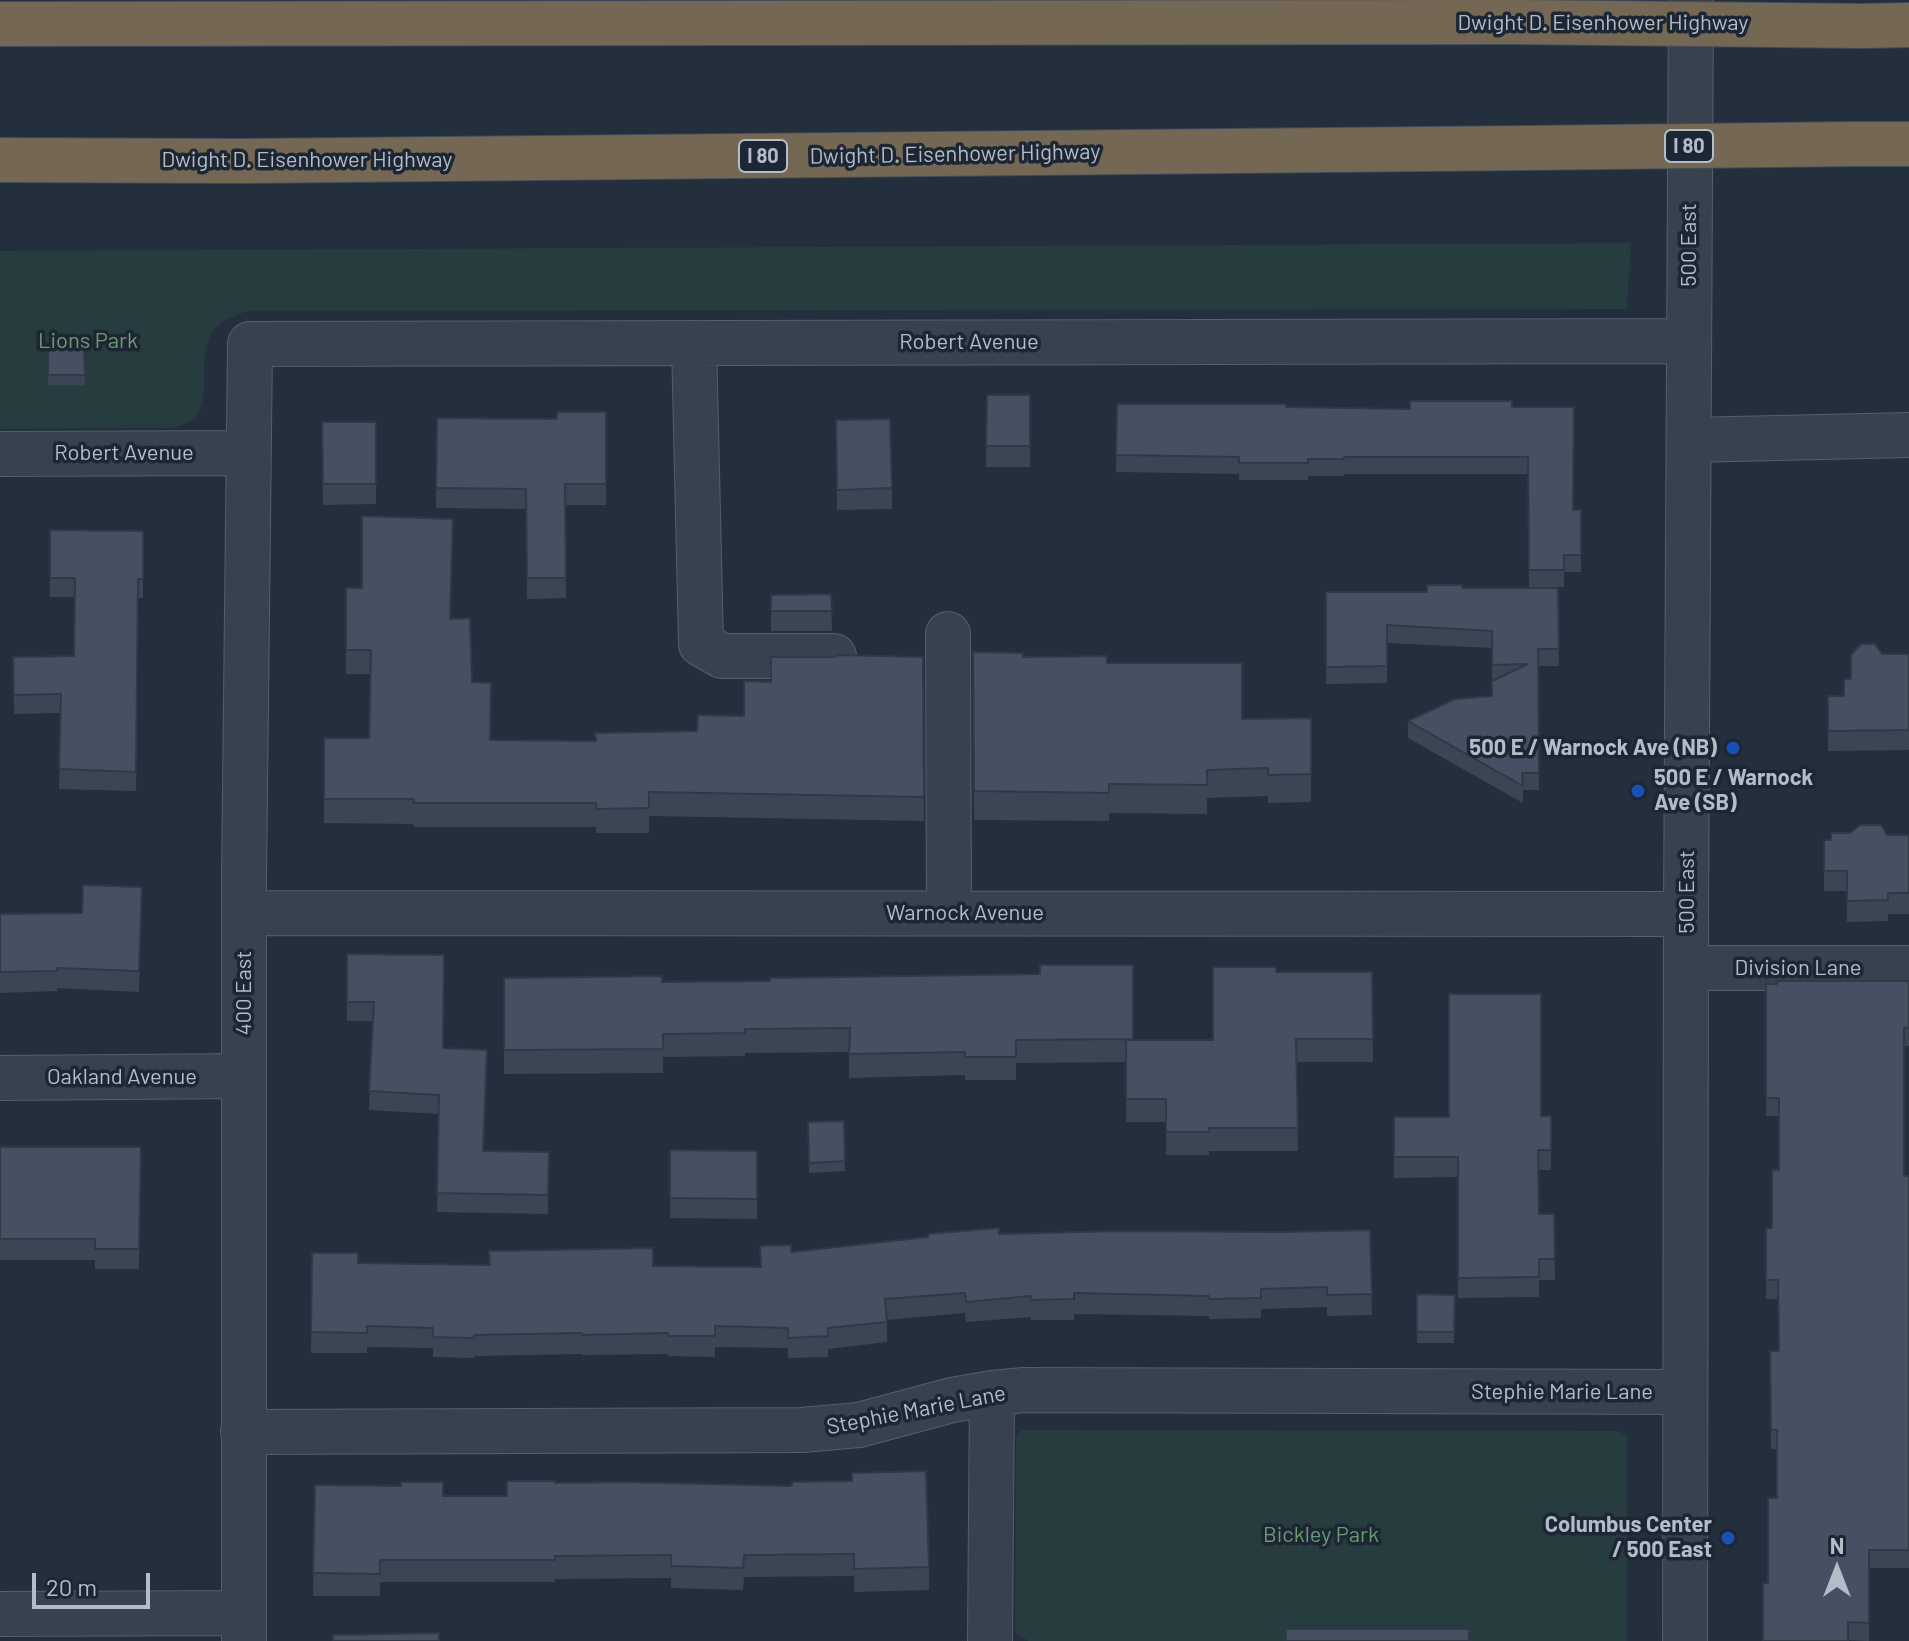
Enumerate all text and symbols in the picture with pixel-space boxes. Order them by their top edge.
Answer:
street label: Dwight D. Eisenhower Highway [1458,10,1748,36]
road number: I 80 [1665,130,1713,162]
street label: Dwight D. Eisenhower Highway [809,138,1101,170]
road number: I 80 [739,140,787,172]
street label: Dwight D. Eisenhower Highway [162,147,452,173]
street label: 500 East [1676,203,1702,287]
park label: Lions Park [38,328,138,354]
street label: Robert Avenue [899,329,1039,355]
street label: Robert Avenue [54,440,194,466]
place label: 500 E / Warnock Ave (NB) [1469,735,1717,761]
marker: 500 E / Warnock Ave (NB) [1724,739,1742,757]
place label: 500 E / Warnock Ave (SB) [1654,765,1813,816]
marker: 500 E / Warnock Ave (SB) [1629,782,1647,800]
street label: 500 East [1674,850,1700,934]
street label: Warnock Avenue [886,900,1044,926]
street label: 400 East [231,951,257,1035]
street label: Division Lane [1735,955,1861,981]
street label: Oakland Avenue [47,1064,197,1090]
street label: Stephie Marie Lane [1471,1379,1653,1405]
street label: Stephie Marie Lane [824,1380,1008,1440]
place label: Columbus Center / 500 East [1545,1512,1712,1564]
park label: Bickley Park [1263,1522,1379,1548]
marker: Columbus Center / 500 East [1719,1529,1737,1547]
north arrow [1797,1529,1877,1609]
text: N [1830,1532,1844,1558]
scale bar [36,1557,154,1607]
text: 20 m [46,1572,97,1601]

